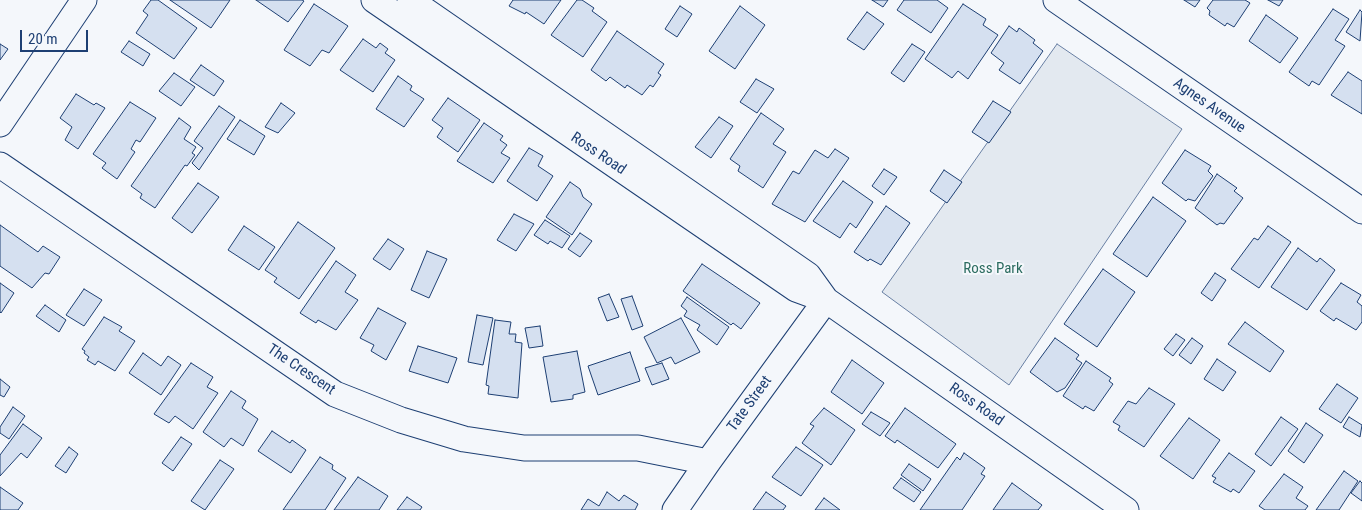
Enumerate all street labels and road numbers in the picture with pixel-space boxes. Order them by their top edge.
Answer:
street label: Agnes Avenue [1170,75,1248,137]
street label: Ross Road [567,129,629,179]
street label: The Crescent [264,341,338,399]
street label: Tate Street [724,373,776,435]
street label: Ross Road [945,380,1007,430]

